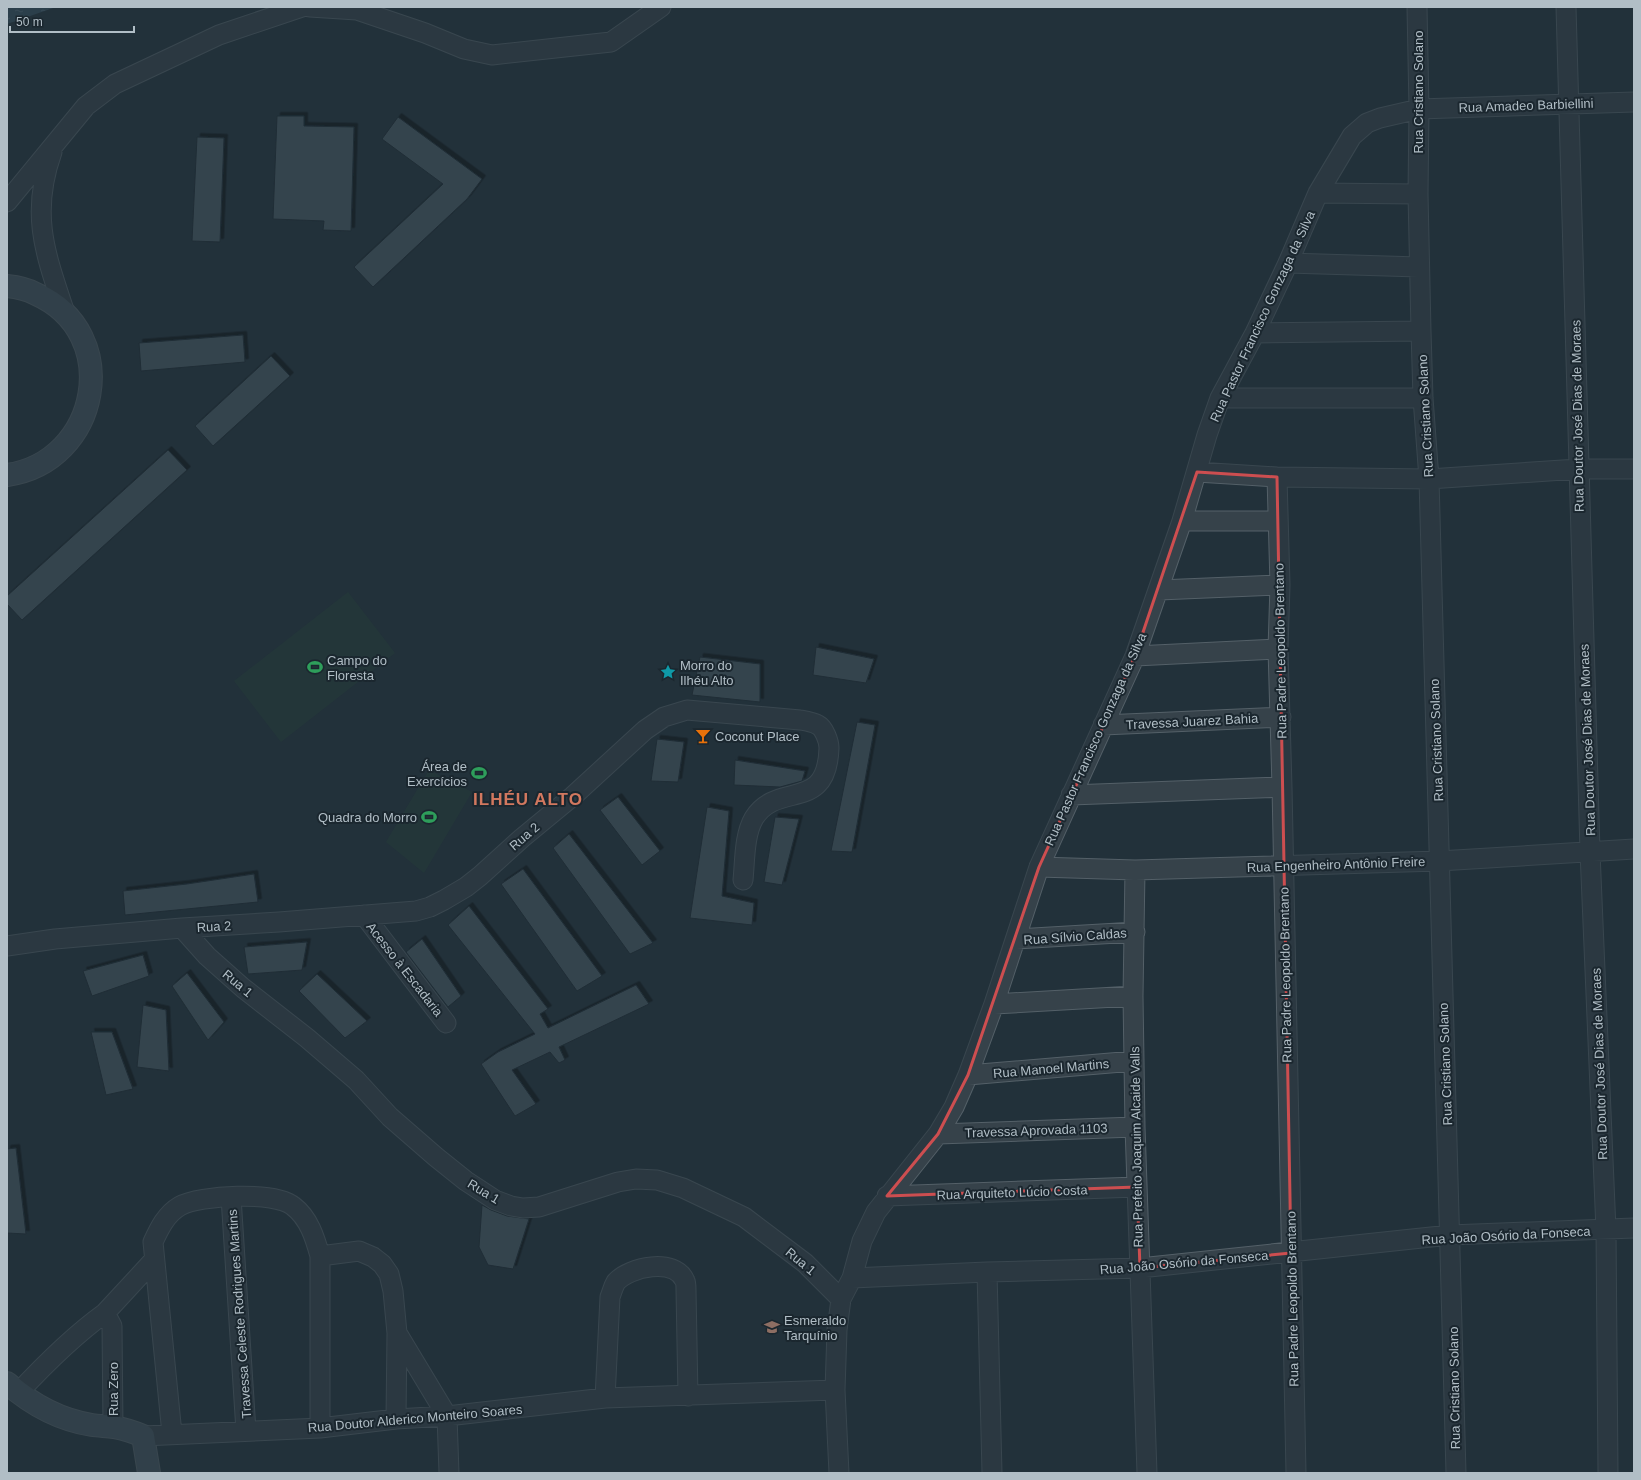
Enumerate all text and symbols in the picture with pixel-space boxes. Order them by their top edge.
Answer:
scale bar [10,8,134,34]
text: 50 m [16,15,43,29]
street label: Rua Cristiano Solano [1411,31,1426,153]
street label: Rua Amadeo Barbiellini [1458,96,1594,115]
street label: Rua Pastor Francisco Gonzaga da Silva [1207,208,1318,424]
street label: Rua Doutor José Dias de Moraes [1568,319,1587,512]
street label: Rua Cristiano Solano [1415,354,1436,478]
street label: Rua Padre Leopoldo Brentano [1271,563,1290,739]
street label: Rua Pastor Francisco Gonzaga da Silva [1042,630,1150,848]
street label: Rua Doutor José Dias de Moraes [1577,643,1598,836]
place label: Campo do Floresta [327,653,387,683]
sports icon: Campo do Floresta [306,658,324,676]
place label: Morro do Ilhéu Alto [680,658,734,688]
place icon: Morro do Ilhéu Alto [659,663,677,681]
street label: Rua Cristiano Solano [1427,678,1446,802]
street label: Travessa Juarez Bahia [1125,711,1259,732]
bar icon: Coconut Place [694,727,712,745]
place label: Coconut Place [715,729,800,744]
place label: Área de Exercícios [407,759,467,789]
sports icon: Área de Exercícios [470,764,488,782]
district label: ILHÉU ALTO [473,790,583,809]
sports icon: Quadra do Morro [420,808,438,826]
place label: Quadra do Morro [318,810,417,825]
street label: Rua 2 [506,819,542,853]
street label: Rua Engenheiro Antônio Freire [1247,854,1425,875]
street label: Rua Padre Leopoldo Brentano [1276,887,1295,1063]
street label: Rua 2 [196,918,232,935]
street label: Acesso à Escadaria [363,919,446,1020]
street label: Rua Sílvio Caldas [1023,925,1128,948]
street label: Rua 1 [220,966,256,1000]
street label: Rua Doutor José Dias de Moraes [1589,967,1610,1160]
street label: Rua Cristiano Solano [1436,1002,1455,1126]
street label: Rua Prefeito Joaquim Alcaide Valls [1127,1046,1146,1248]
street label: Rua Manoel Martins [992,1056,1110,1081]
street label: Travessa Aprovada 1103 [964,1121,1108,1140]
street label: Rua 1 [465,1176,502,1207]
street label: Rua Arquiteto Lúcio Costa [936,1182,1089,1203]
street label: Travessa Celeste Rodrigues Martins [225,1208,254,1419]
street label: Rua Padre Leopoldo Brentano [1283,1211,1302,1387]
street label: Rua João Osório da Fonseca [1421,1224,1592,1247]
street label: Rua 1 [783,1244,819,1278]
street label: Rua João Osório da Fonseca [1099,1248,1270,1277]
place label: Esmeraldo Tarquínio [784,1313,846,1343]
school or university icon: Esmeraldo Tarquínio [763,1318,781,1336]
street label: Rua Cristiano Solano [1446,1326,1463,1450]
street label: Rua Zero [106,1362,121,1416]
street label: Rua Doutor Alderico Monteiro Soares [307,1402,523,1435]

